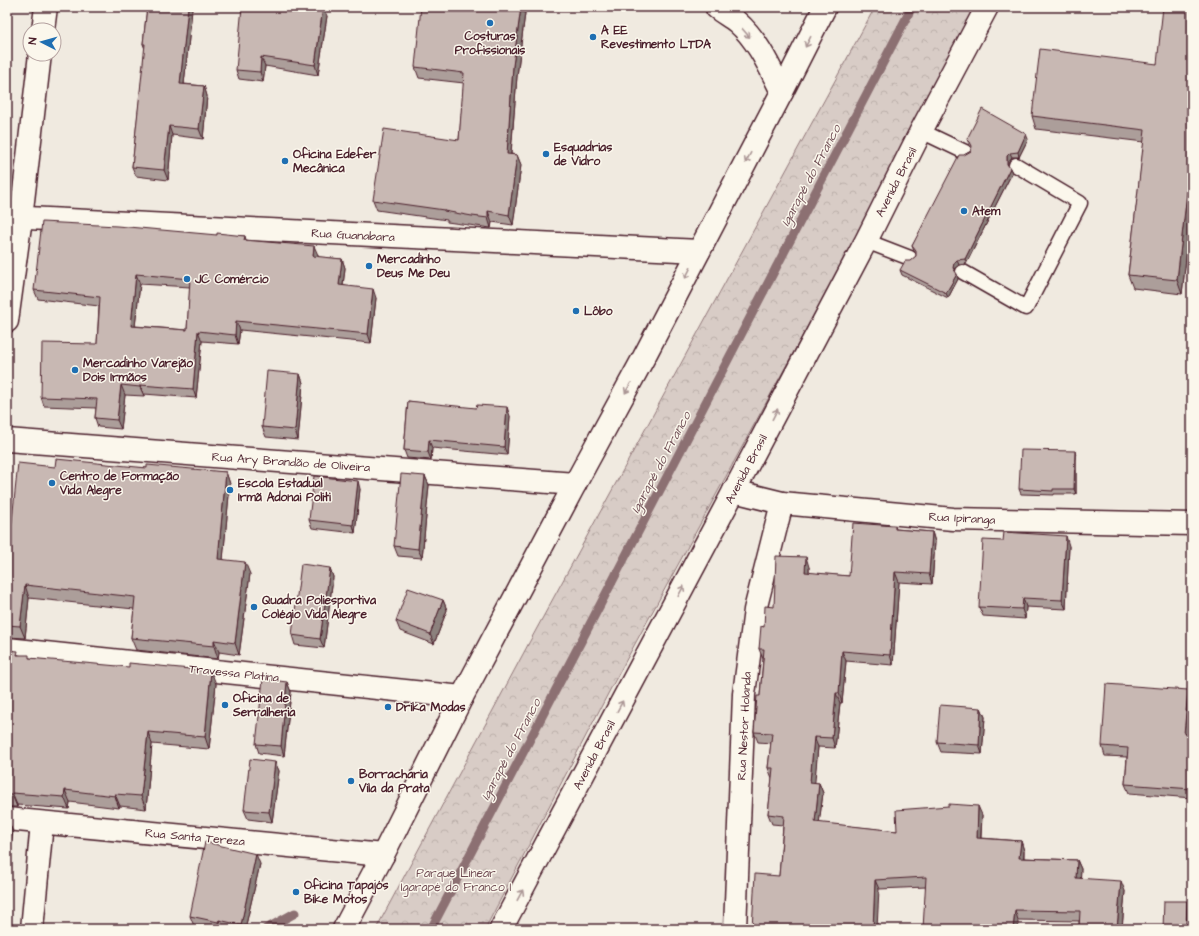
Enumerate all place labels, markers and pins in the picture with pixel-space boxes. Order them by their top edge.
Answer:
marker: Costuras Profissionais [485,18,495,28]
place label: A EE Revestimento LTDA [601,22,711,53]
place label: Costuras Profissionais [455,28,525,59]
marker: A EE Revestimento LTDA [588,32,598,42]
place label: Esquadrias de Vidro [553,139,612,170]
place label: Oficina Edefer Mecânica [293,146,377,177]
marker: Esquadrias de Vidro [541,149,551,159]
marker: Oficina Edefer Mecânica [280,156,290,166]
place label: Atem [972,203,1001,220]
marker: Atem [959,206,969,216]
place label: Mercadinho Deus Me Deu [377,251,450,282]
marker: Mercadinho Deus Me Deu [364,261,374,271]
place label: JC Comércio [194,271,269,288]
marker: JC Comércio [182,274,192,284]
place label: Lôbo [584,303,613,320]
marker: Lôbo [571,306,581,316]
place label: Mercadinho Varejão Dois Irmãos [83,355,193,386]
marker: Mercadinho Varejão Dois Irmãos [70,365,80,375]
place label: Centro de Formação Vida Alegre [59,468,179,501]
place label: Escola Estadual Irmã Adonai Politi [238,475,331,506]
marker: Centro de Formação Vida Alegre [47,478,57,488]
marker: Escola Estadual Irmã Adonai Politi [225,485,235,495]
place label: Quadra Poliesportiva Colégio Vida Alegre [262,592,377,625]
marker: Quadra Poliesportiva Colégio Vida Alegre [249,602,259,612]
place label: Oficina de Serralheria [232,690,296,721]
place label: Drika Modas [396,699,465,716]
marker: Oficina de Serralheria [220,700,230,710]
marker: Drika Modas [383,702,393,712]
place label: Borracharia Vila da Prata [358,766,430,797]
marker: Borracharia Vila da Prata [346,776,356,786]
place label: Oficina Tapajós Bike Motos [304,877,389,908]
marker: Oficina Tapajós Bike Motos [291,887,301,897]

